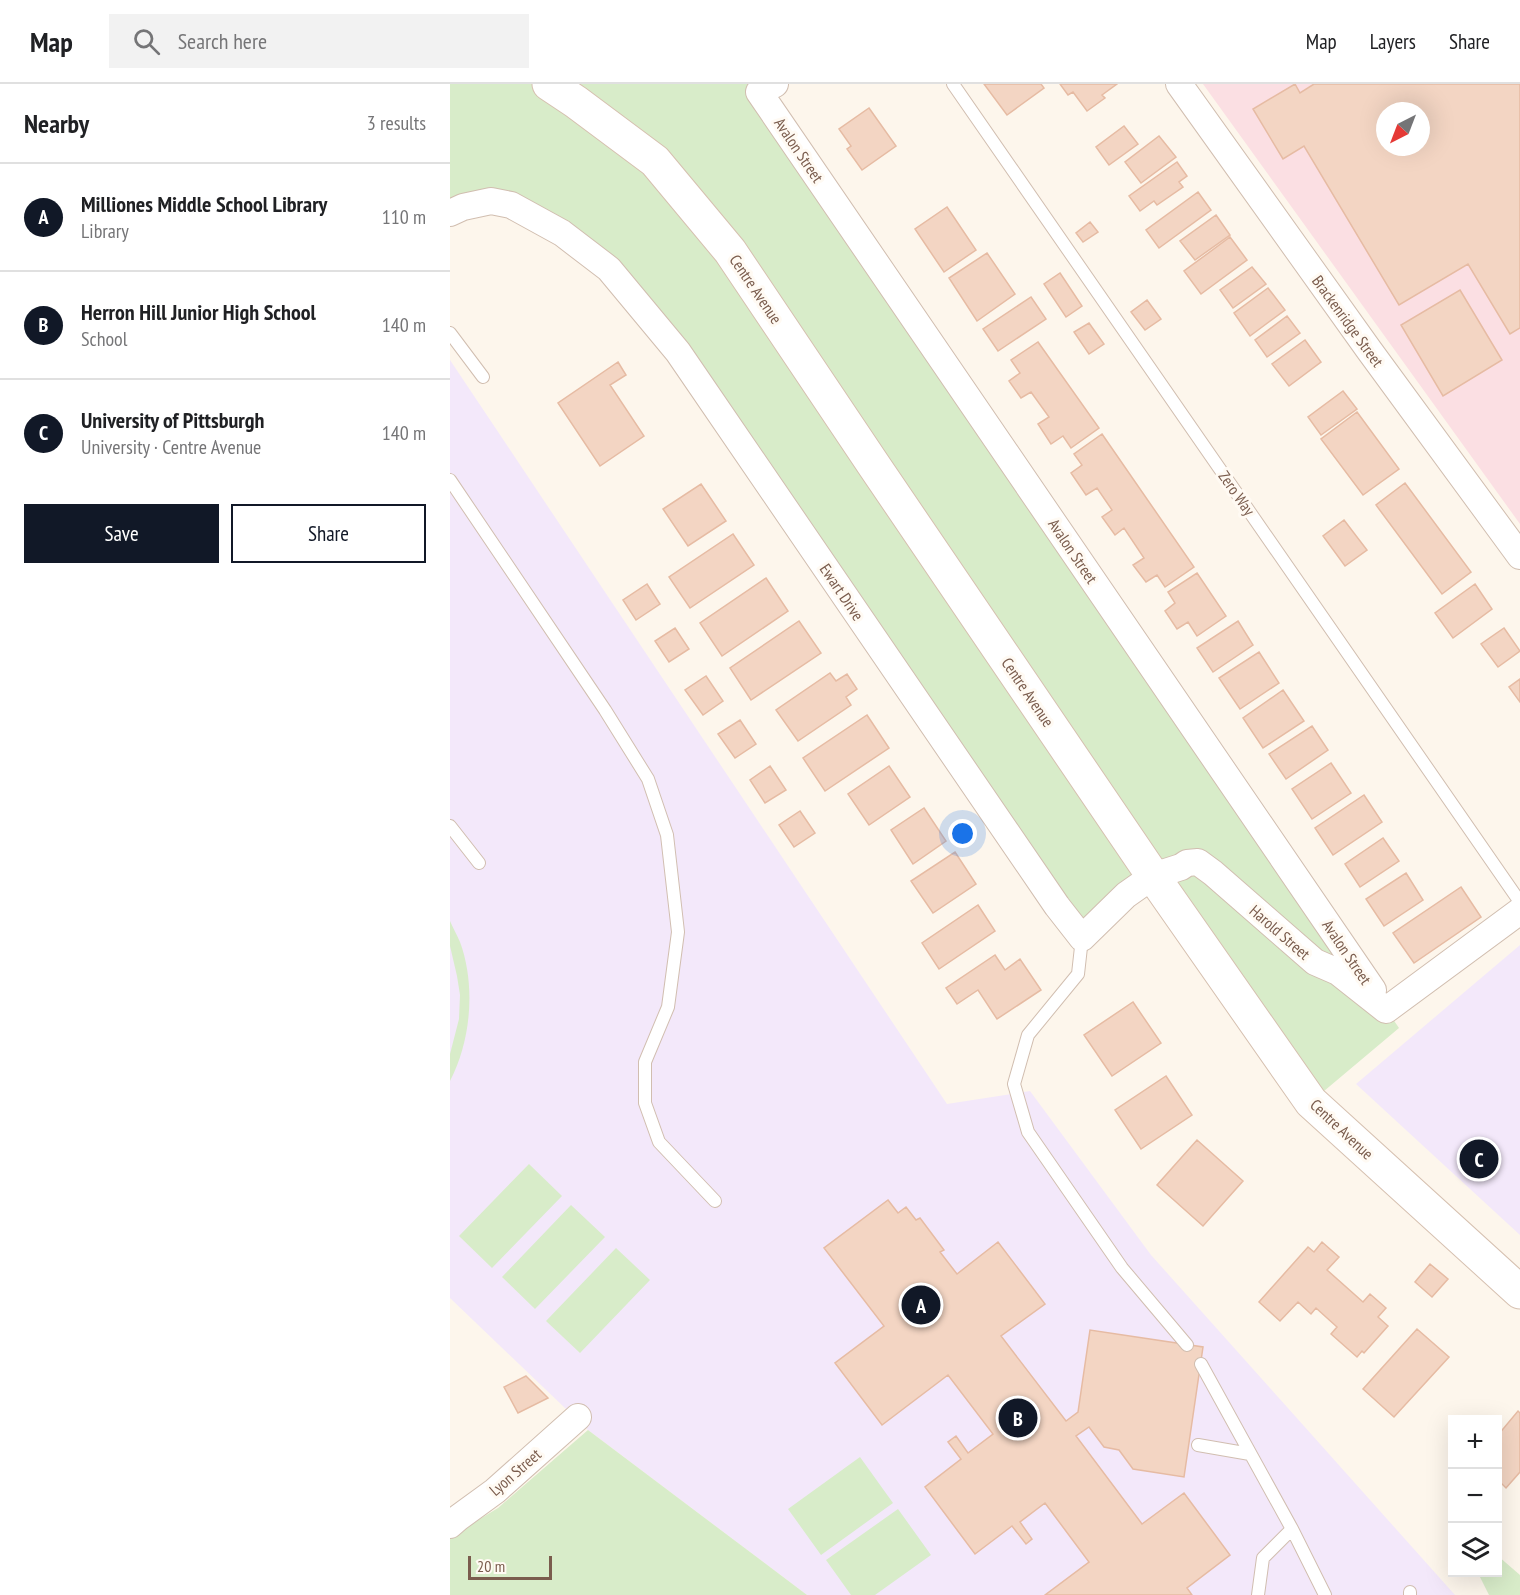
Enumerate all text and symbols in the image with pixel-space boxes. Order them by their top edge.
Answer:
search box [109,14,529,68]
text: Map [30,23,73,60]
icon: search [130,25,163,58]
text: Search here [178,27,267,55]
text: Map [1306,28,1337,55]
text: Layers [1370,28,1416,55]
text: Share [1449,28,1490,55]
north arrow [1376,102,1430,156]
text: Nearby [24,107,89,140]
text: 3 results [367,110,426,136]
street label: Avalon Street [770,114,828,187]
text: Milliones Middle School Library [81,190,327,218]
text: A [38,204,49,230]
text: 110 m [382,204,426,230]
text: Library [81,218,129,244]
street label: Centre Avenue [726,251,786,327]
street label: Brackenridge Street [1308,271,1388,371]
text: Herron Hill Junior High School [81,298,316,326]
text: B [39,312,48,338]
text: 140 m [382,312,426,338]
text: School [81,326,127,352]
text: University of Pittsburgh [81,406,264,434]
text: C [39,420,48,446]
text: 140 m [382,420,426,446]
text: University · Centre Avenue [81,434,261,460]
street label: Zero Way [1214,467,1260,519]
button: Save [24,504,219,563]
button: Share [231,504,426,563]
street label: Avalon Street [1044,515,1102,588]
street label: Ewart Drive [816,560,868,624]
street label: Centre Avenue [998,654,1058,730]
your location [948,819,977,848]
street label: Harold Street [1246,900,1315,964]
street label: Avalon Street [1318,916,1376,989]
street label: Centre Avenue [1306,1095,1378,1163]
pin: C [1460,1136,1498,1182]
pin: A [902,1282,940,1328]
pin: B [998,1396,1038,1440]
map controls [1448,1415,1502,1577]
button: + [1448,1415,1502,1469]
street label: Lyon Street [485,1444,545,1500]
button: − [1448,1469,1502,1523]
button: layers [1448,1523,1502,1577]
scale bar [468,1553,552,1580]
text: 20 m [477,1556,505,1576]

